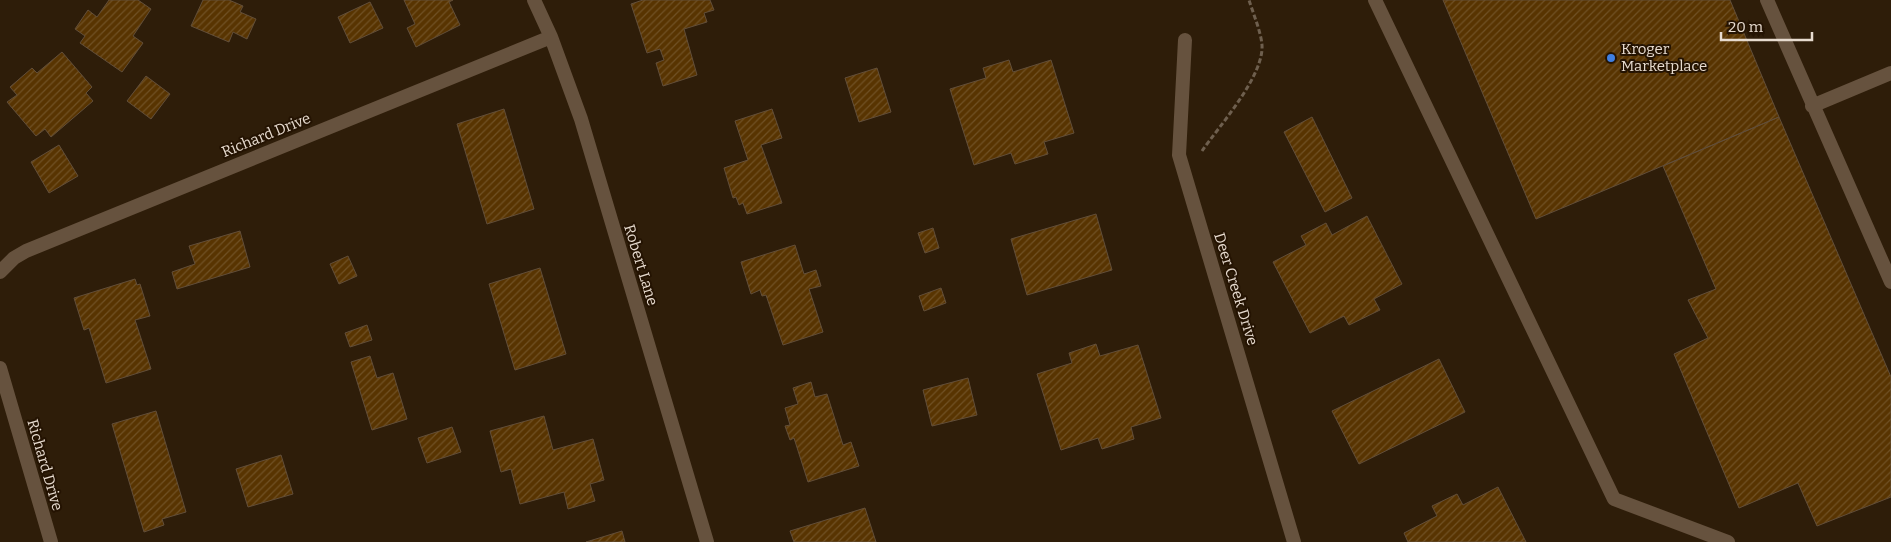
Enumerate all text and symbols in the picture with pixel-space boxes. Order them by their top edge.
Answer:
scale bar [1721,10,1812,42]
text: 20 m [1728,18,1764,36]
place label: Kroger Marketplace [1621,40,1707,75]
marker: Kroger Marketplace [1605,52,1617,64]
street label: Richard Drive [219,109,313,161]
street label: Robert Lane [620,222,662,308]
street label: Deer Creek Drive [1210,230,1262,348]
street label: Richard Drive [23,417,67,513]

